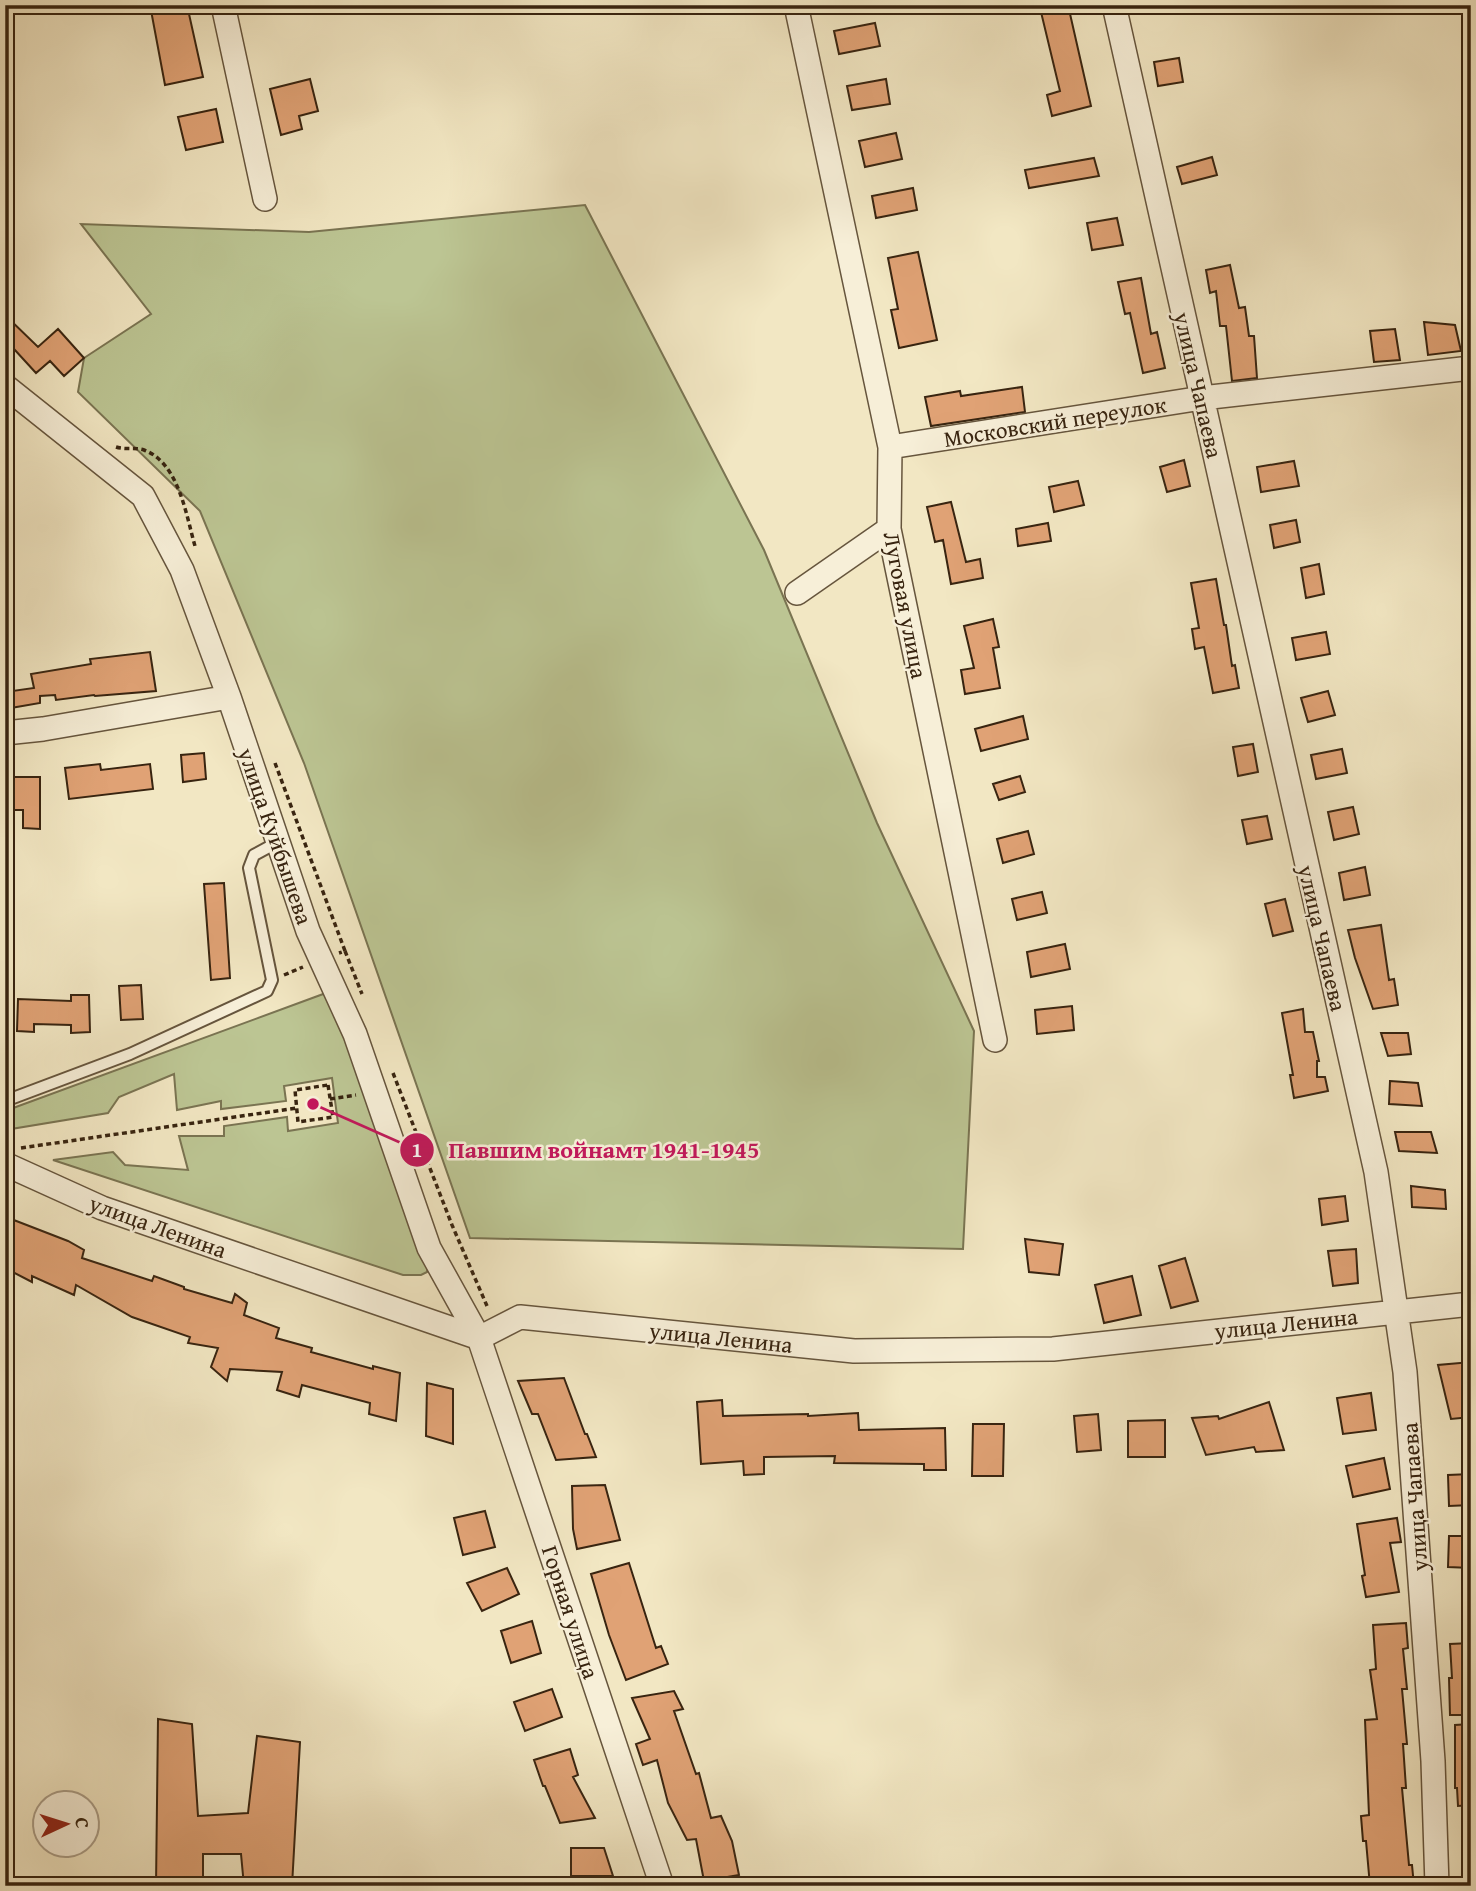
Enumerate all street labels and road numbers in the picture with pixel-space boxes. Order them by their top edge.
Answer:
street label: улица Чапаева [1166,308,1232,461]
street label: Московский переулок [941,387,1169,455]
street label: Луговая улица [876,529,936,681]
street label: улица Куйбышева [230,742,322,929]
street label: улица Чапаева [1290,861,1356,1014]
street label: улица Ленина [84,1186,231,1266]
street label: улица Ленина [1212,1299,1359,1347]
street label: улица Ленина [647,1313,794,1361]
street label: улица Чапаева [1392,1421,1436,1573]
street label: Горная улица [534,1541,608,1683]

